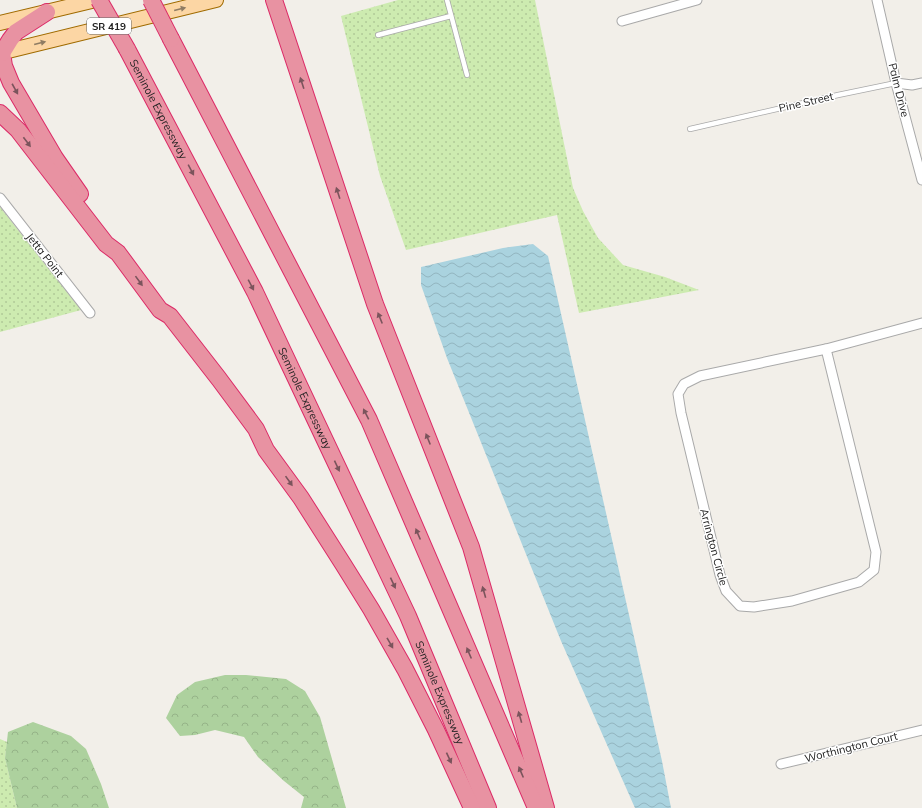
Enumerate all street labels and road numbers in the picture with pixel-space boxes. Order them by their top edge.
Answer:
road number: SR 419 [87,18,131,34]
street label: Seminole Expressway [127,57,191,162]
street label: Palm Drive [886,62,912,118]
street label: Pine Street [777,89,835,115]
street label: Jetta Point [23,230,67,280]
street label: Seminole Expressway [275,345,335,451]
street label: Arrington Circle [697,507,731,587]
street label: Seminole Expressway [412,639,468,747]
street label: Worthington Court [803,729,899,765]

